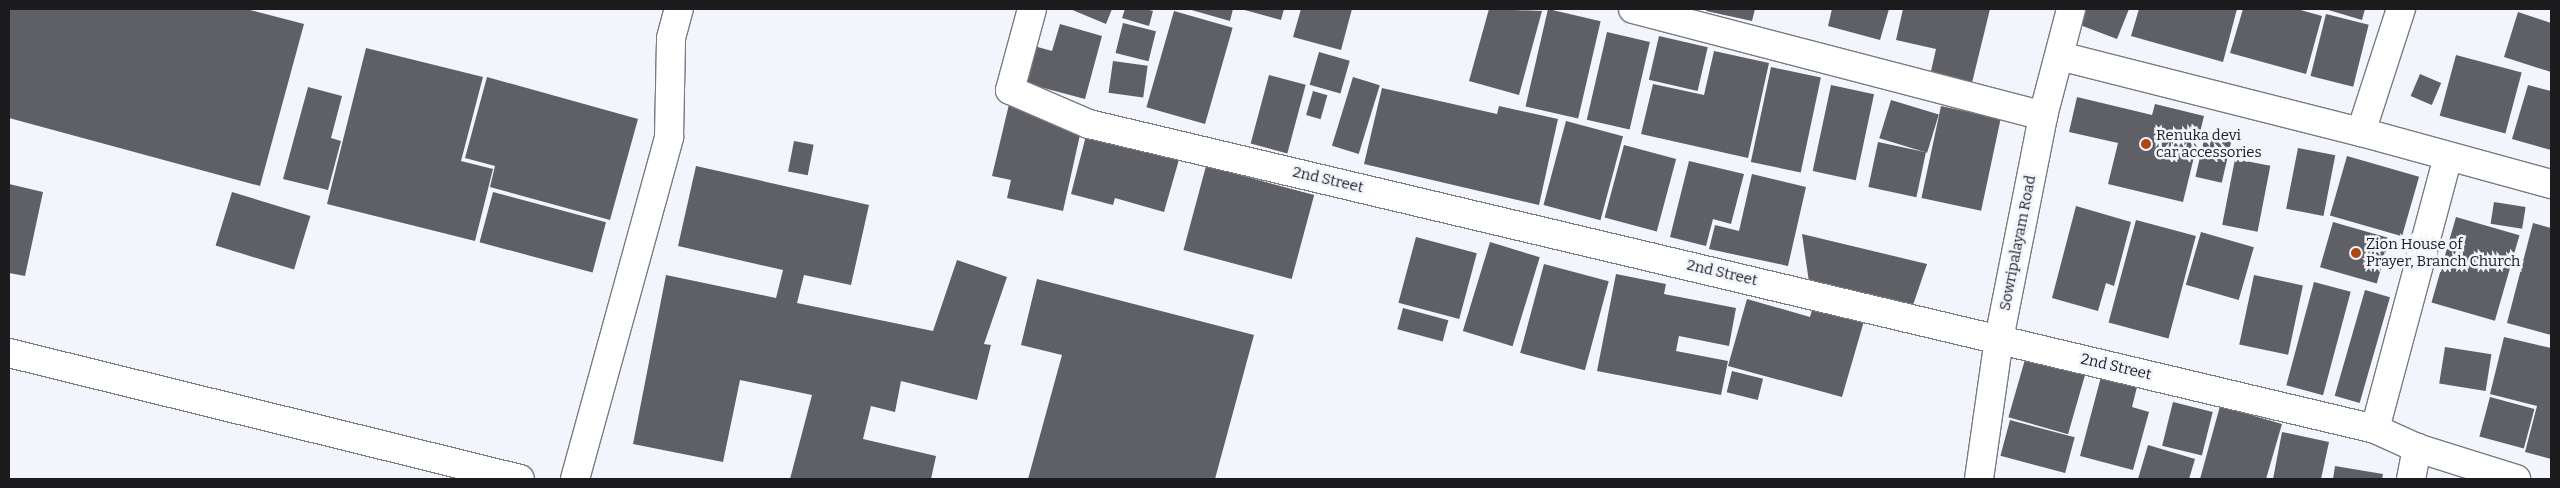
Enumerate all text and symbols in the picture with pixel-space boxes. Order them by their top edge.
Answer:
place label: Renuka devi car accessories [2156,126,2262,161]
marker: Renuka devi car accessories [2140,138,2152,150]
street label: 2nd Street [1291,163,1365,197]
street label: Sowripalayam Road [1996,174,2040,312]
place label: Zion House of Prayer, Branch Church [2366,235,2520,270]
marker: Zion House of Prayer, Branch Church [2350,247,2362,259]
street label: 2nd Street [1685,256,1759,290]
street label: 2nd Street [2079,350,2153,384]

